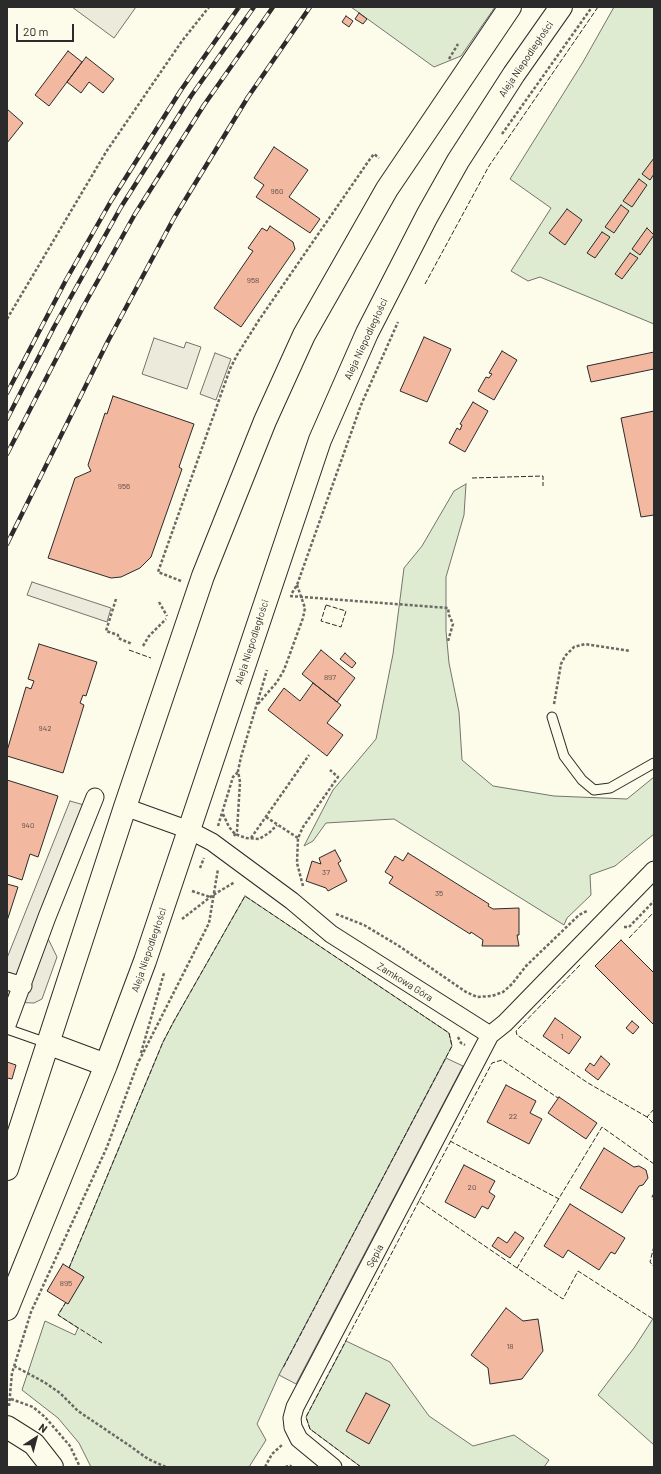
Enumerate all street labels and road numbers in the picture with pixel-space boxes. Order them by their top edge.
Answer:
street label: Aleja Niepodległości [496,19,556,99]
street label: Aleja Niepodległości [342,296,390,382]
street label: Aleja Niepodległości [233,598,271,686]
street label: Aleja Niepodległości [129,906,169,994]
street label: Zamkowa Góra [375,960,435,1004]
street label: Sępia [364,1242,386,1270]

